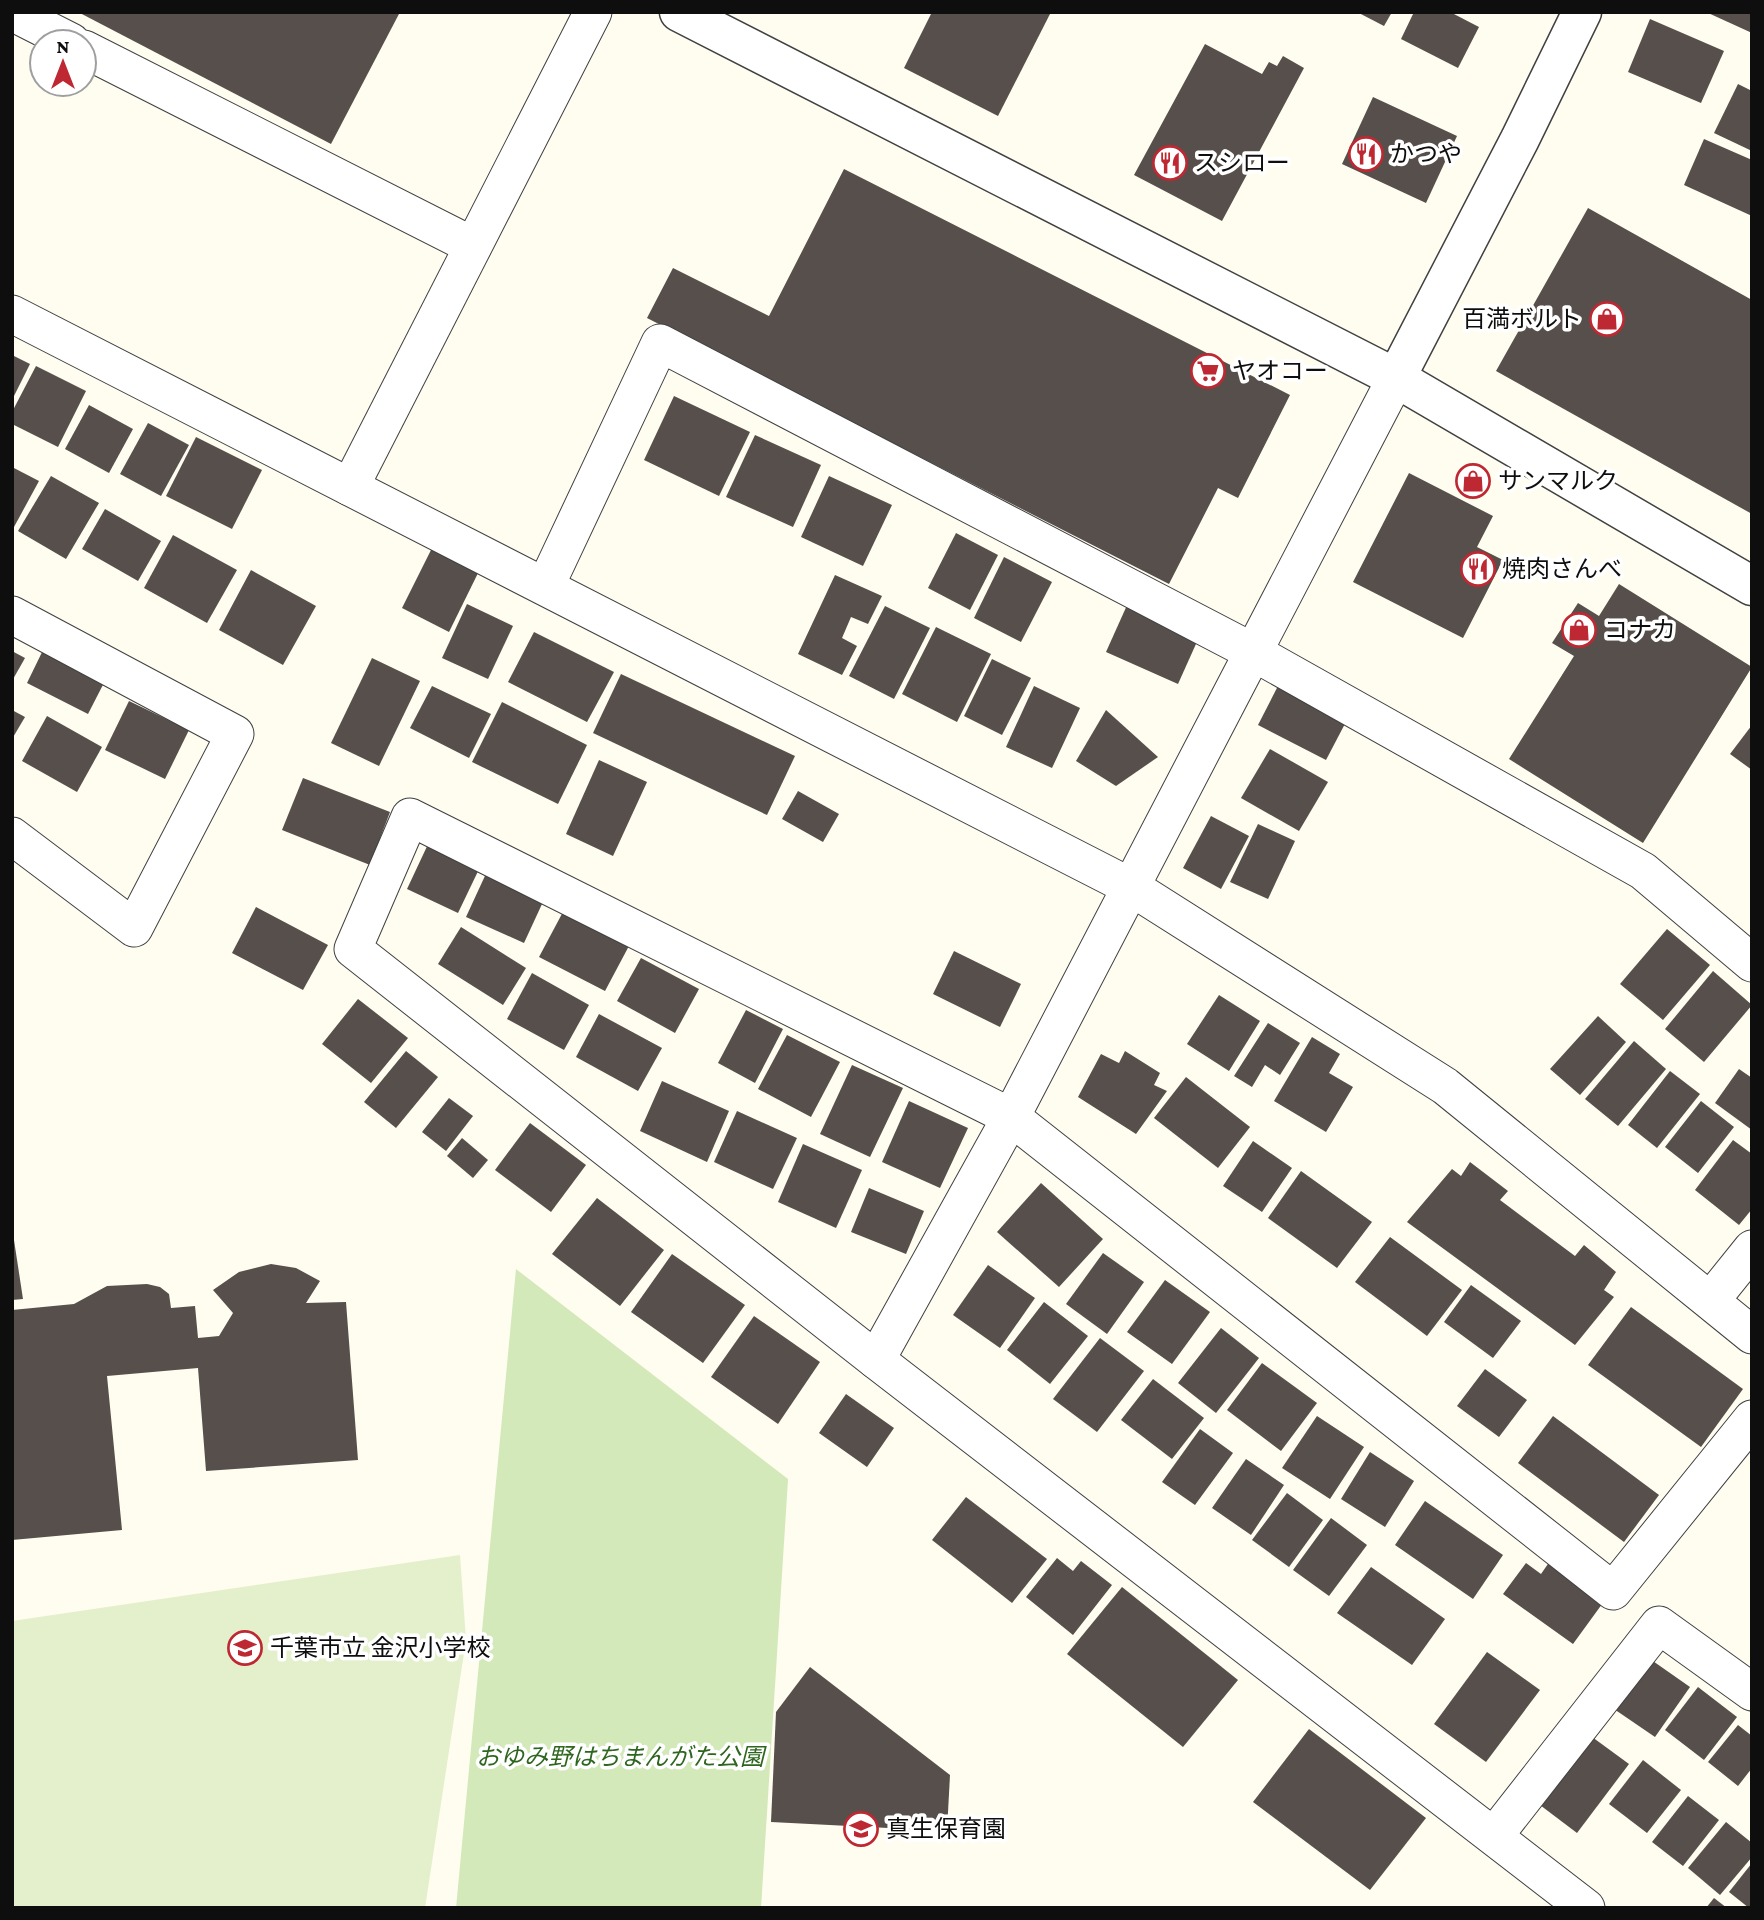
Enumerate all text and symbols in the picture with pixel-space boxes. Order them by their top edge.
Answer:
north arrow [28,28,98,98]
text: N [57,36,70,57]
restaurant icon: かつや [1347,135,1385,173]
place label: かつや [1390,140,1462,167]
restaurant icon: スシロー [1151,144,1189,182]
place label: スシロー [1194,149,1290,176]
shop icon: 百満ボルト [1588,300,1626,338]
place label: 百満ボルト [1462,305,1582,332]
supermarket icon: ヤオコー [1189,352,1227,390]
place label: ヤオコー [1232,357,1328,384]
shop icon: サンマルク [1454,462,1492,500]
place label: サンマルク [1498,467,1618,494]
restaurant icon: 焼肉さんべ [1459,550,1497,588]
place label: 焼肉さんべ [1502,555,1622,582]
shop icon: コナカ [1560,611,1598,649]
place label: コナカ [1604,616,1676,643]
school or university icon: 千葉市立 金沢小学校 [226,1629,264,1667]
place label: 千葉市立 金沢小学校 [270,1634,491,1661]
park label: おゆみ野はちまんがた公園 [476,1743,767,1770]
school or university icon: 真生保育園 [842,1810,880,1848]
place label: 真生保育園 [886,1815,1006,1842]

